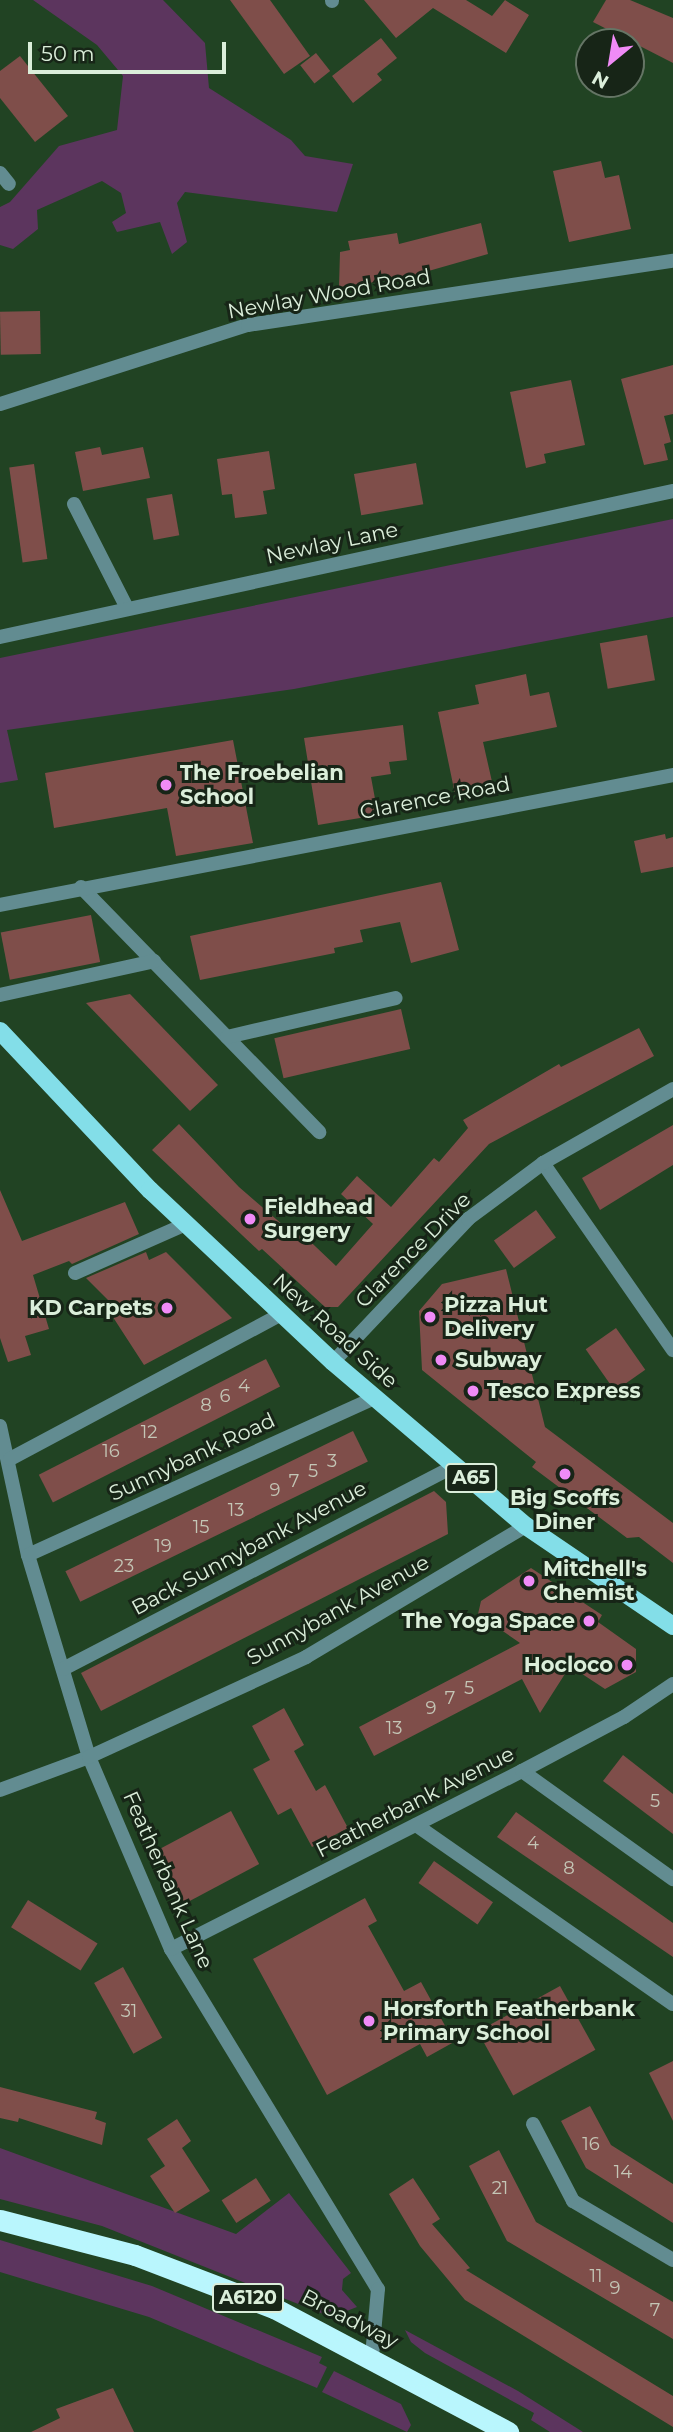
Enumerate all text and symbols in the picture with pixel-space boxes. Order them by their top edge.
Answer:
scale bar [32,28,229,72]
north arrow [575,28,645,98]
text: 50 m [41,41,95,66]
text: N [588,66,613,94]
street label: Newlay Wood Road [226,264,432,324]
street label: Newlay Lane [264,517,400,569]
place label: The Froebelian School [180,760,344,810]
street label: Clarence Road [358,771,512,825]
marker: The Froebelian School [158,777,174,793]
street label: Clarence Drive [350,1187,476,1313]
place label: Fieldhead Surgery [264,1194,373,1244]
marker: Fieldhead Surgery [242,1211,258,1227]
street label: New Road Side [267,1268,403,1394]
place label: Pizza Hut Delivery [444,1292,548,1342]
place label: KD Carpets [29,1295,153,1321]
marker: KD Carpets [159,1300,175,1316]
marker: Pizza Hut Delivery [422,1309,438,1325]
place label: Subway [455,1347,542,1373]
marker: Subway [433,1352,449,1368]
house number: 4 [238,1375,250,1397]
place label: Tesco Express [487,1378,641,1404]
marker: Tesco Express [465,1383,481,1399]
house number: 6 [220,1385,230,1407]
house number: 8 [200,1394,212,1416]
street label: Sunnybank Road [105,1408,279,1506]
house number: 12 [141,1421,157,1443]
house number: 16 [102,1440,120,1462]
house number: 3 [327,1450,337,1472]
house number: 5 [308,1460,318,1482]
road number: A65 [445,1462,497,1494]
marker: Big Scoffs Diner [557,1466,573,1482]
house number: 7 [289,1470,299,1492]
street label: Back Sunnybank Avenue [127,1475,371,1621]
house number: 9 [270,1479,280,1501]
place label: Big Scoffs Diner [510,1485,620,1535]
house number: 13 [228,1499,244,1521]
house number: 15 [193,1516,209,1538]
house number: 19 [154,1535,172,1557]
street label: Sunnybank Avenue [242,1549,434,1671]
house number: 23 [114,1555,134,1577]
place label: Mitchell's Chemist [543,1556,647,1606]
marker: Mitchell's Chemist [521,1573,537,1589]
place label: The Yoga Space [402,1608,575,1634]
marker: The Yoga Space [581,1613,597,1629]
place label: Hocloco [524,1652,613,1678]
marker: Hocloco [619,1657,635,1673]
house number: 5 [464,1677,474,1699]
house number: 7 [445,1687,455,1709]
house number: 9 [426,1697,436,1719]
house number: 13 [386,1717,402,1739]
street label: Featherbank Avenue [312,1741,518,1863]
street label: Featherbank Lane [117,1787,219,1973]
house number: 5 [650,1790,660,1812]
house number: 4 [527,1832,539,1854]
house number: 8 [563,1857,575,1879]
place label: Horsforth Featherbank Primary School [383,1996,635,2046]
house number: 31 [121,2000,137,2022]
marker: Horsforth Featherbank Primary School [361,2013,377,2029]
house number: 16 [582,2133,600,2155]
house number: 14 [614,2161,632,2183]
house number: 21 [492,2177,508,2199]
house number: 11 [590,2265,602,2287]
house number: 9 [610,2277,620,2299]
road number: A6120 [211,2282,285,2314]
street label: Broadway [297,2284,403,2354]
house number: 7 [650,2299,660,2321]

